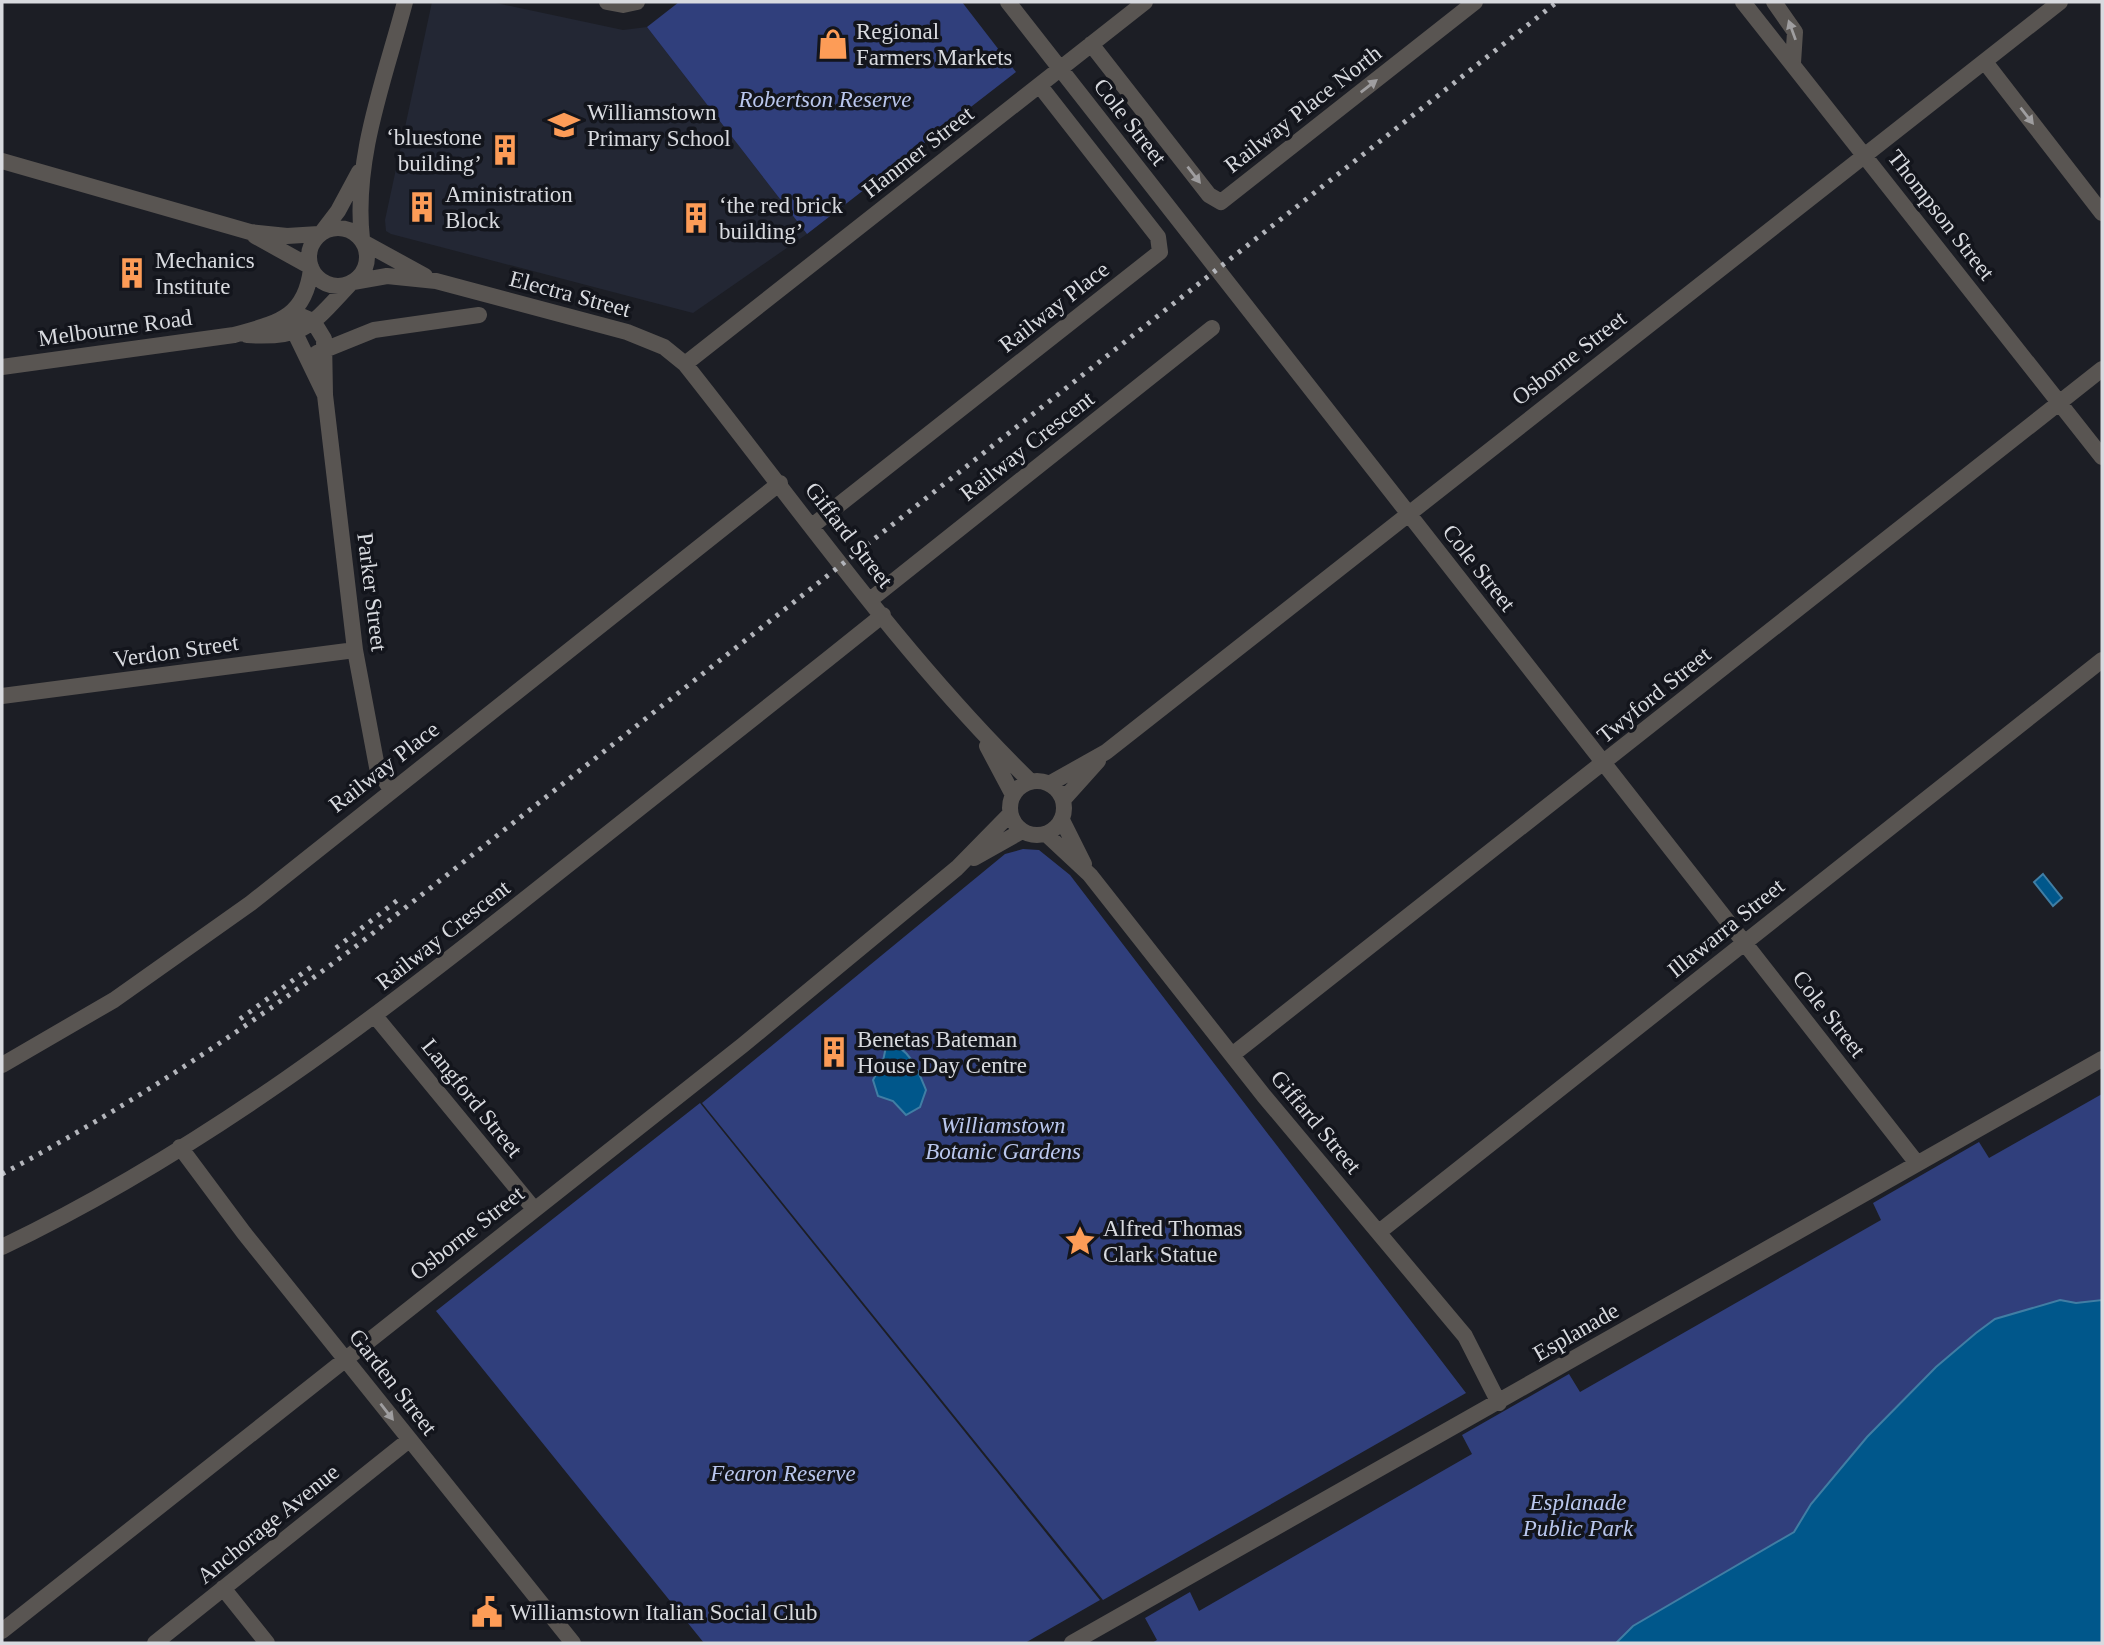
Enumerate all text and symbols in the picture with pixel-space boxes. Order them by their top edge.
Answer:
place label: Regional Farmers Markets [856,19,1013,70]
one-way arrow [1786,19,1797,40]
shop icon: Regional Farmers Markets [816,27,850,61]
street label: Railway Place North [1220,40,1387,178]
street label: Cole Street [1088,74,1172,171]
one-way arrow [1360,78,1378,93]
park label: Robertson Reserve [737,87,912,112]
place label: Williamstown Primary School [587,100,731,151]
street label: Hanmer Street [858,101,979,203]
one-way arrow [2020,106,2035,124]
school or university icon: Williamstown Primary School [547,108,581,142]
place label: ‘bluestone building’ [386,125,482,176]
building icon: ‘bluestone building’ [488,133,522,167]
street label: Thompson Street [1883,145,2000,285]
one-way arrow [1186,166,1201,184]
place label: Aministration Block [445,182,573,233]
building icon: Aministration Block [405,190,439,224]
place label: ‘the red brick building’ [719,193,843,244]
building icon: ‘the red brick building’ [679,201,713,235]
place label: Mechanics Institute [155,248,255,299]
building icon: Mechanics Institute [115,256,149,290]
street label: Railway Place [994,256,1114,358]
street label: Electra Street [507,266,634,322]
street label: Melbourne Road [36,305,194,351]
street label: Osborne Street [1507,306,1631,410]
street label: Railway Crescent [955,386,1099,506]
street label: Giffard Street [800,477,898,593]
street label: Cole Street [1437,520,1521,617]
street label: Parker Street [352,531,392,653]
street label: Verdon Street [112,630,241,672]
street label: Twyford Street [1592,641,1716,748]
street label: Railway Place [324,716,444,818]
street label: Illawarra Street [1663,873,1790,983]
street label: Railway Crescent [371,875,515,995]
street label: Cole Street [1787,966,1871,1063]
place label: Benetas Bateman House Day Centre [857,1027,1027,1078]
street label: Langford Street [417,1034,528,1163]
building icon: Benetas Bateman House Day Centre [817,1035,851,1069]
street label: Giffard Street [1266,1065,1367,1179]
park label: Williamstown Botanic Gardens [925,1113,1081,1164]
street label: Osborne Street [405,1181,529,1285]
place label: Alfred Thomas Clark Statue [1103,1216,1243,1267]
place icon: Alfred Thomas Clark Statue [1063,1224,1097,1258]
street label: Esplanade [1529,1298,1623,1366]
street label: Garden Street [344,1324,442,1440]
one-way arrow [380,1402,395,1420]
street label: Anchorage Avenue [192,1459,344,1589]
park label: Fearon Reserve [709,1461,856,1486]
park label: Esplanade Public Park [1522,1490,1634,1541]
public building icon: Williamstown Italian Social Club [470,1595,504,1629]
place label: Williamstown Italian Social Club [510,1600,818,1625]

